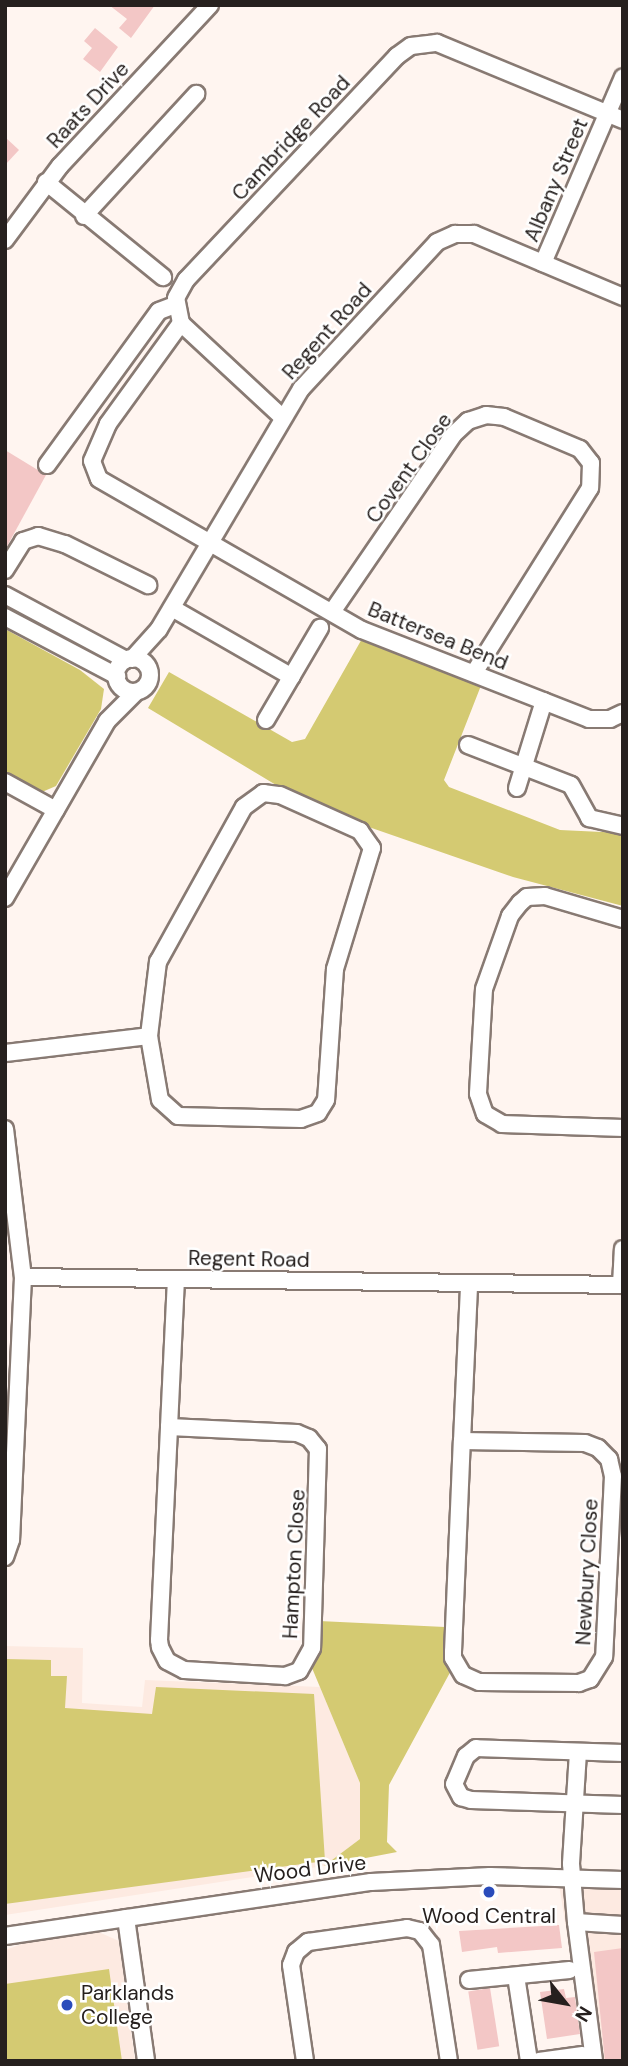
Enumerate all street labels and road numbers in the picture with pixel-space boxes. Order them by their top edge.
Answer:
street label: Raats Drive [42,57,134,153]
street label: Cambridge Road [227,70,355,206]
street label: Albany Street [519,114,593,246]
street label: Regent Road [277,277,377,385]
street label: Covent Close [361,408,457,528]
street label: Battersea Bend [364,596,512,676]
street label: Regent Road [188,1245,310,1273]
street label: Hampton Close [277,1489,311,1639]
street label: Newbury Close [571,1498,603,1646]
street label: Wood Drive [253,1850,367,1888]

